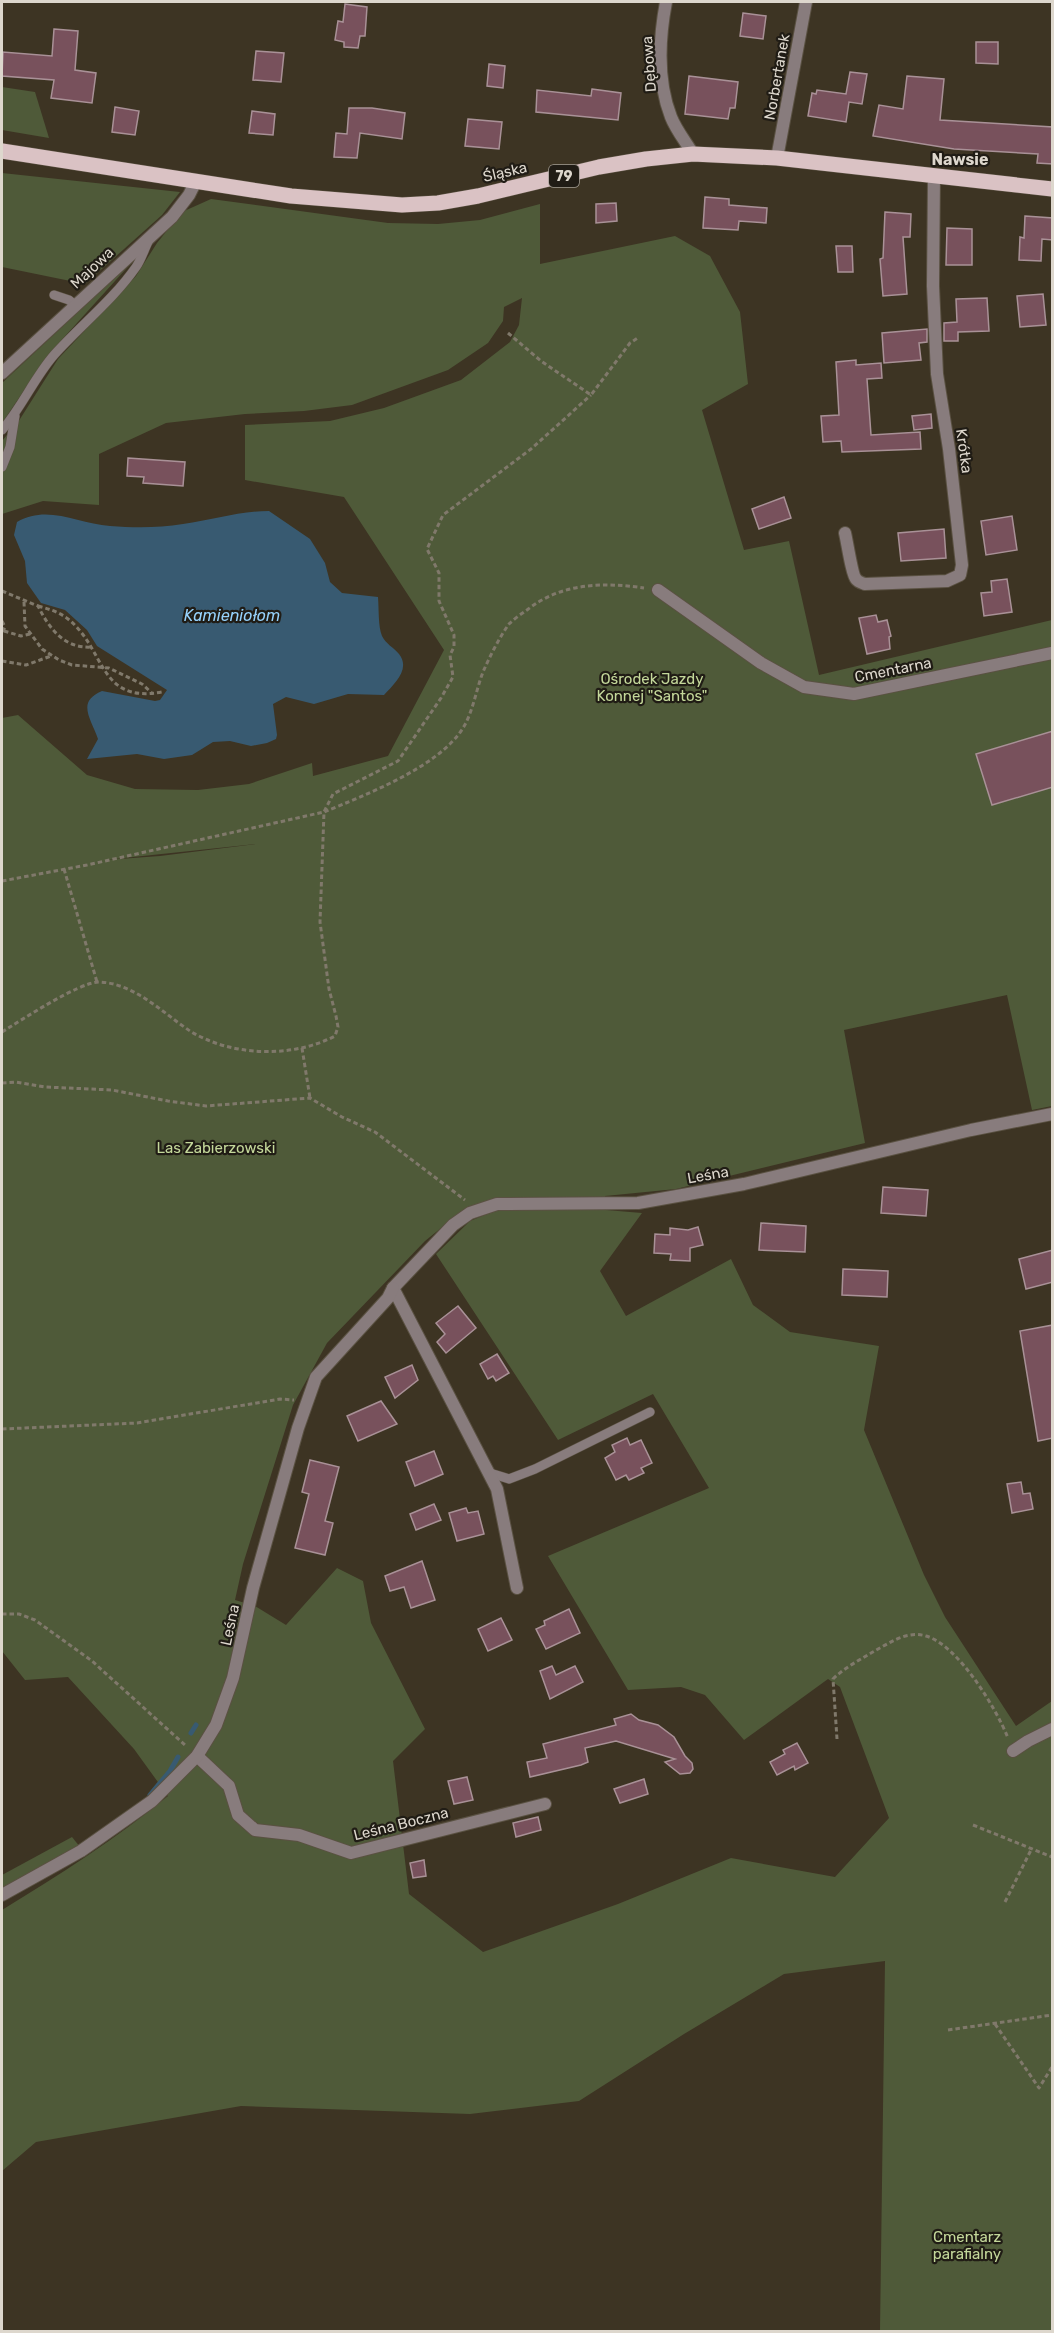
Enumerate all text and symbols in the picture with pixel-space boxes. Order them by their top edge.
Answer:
street label: Norbertanek [761,32,793,121]
street label: Dębowa [638,35,660,93]
district label: Nawsie [932,150,988,169]
street label: Śląska [481,158,529,186]
road number: 79 [549,165,579,187]
street label: Majowa [67,243,117,293]
street label: Krótka [952,428,976,474]
water label: Kamieniołom [184,606,280,625]
street label: Cmentarna [853,654,933,686]
park label: Ośrodek Jazdy Konnej "Santos" [597,670,707,705]
park label: Las Zabierzowski [157,1139,275,1157]
street label: Leśna [686,1163,730,1187]
street label: Leśna [217,1603,243,1647]
street label: Leśna Boczna [352,1803,450,1845]
park label: Cmentarz parafialny [933,2228,1001,2263]

